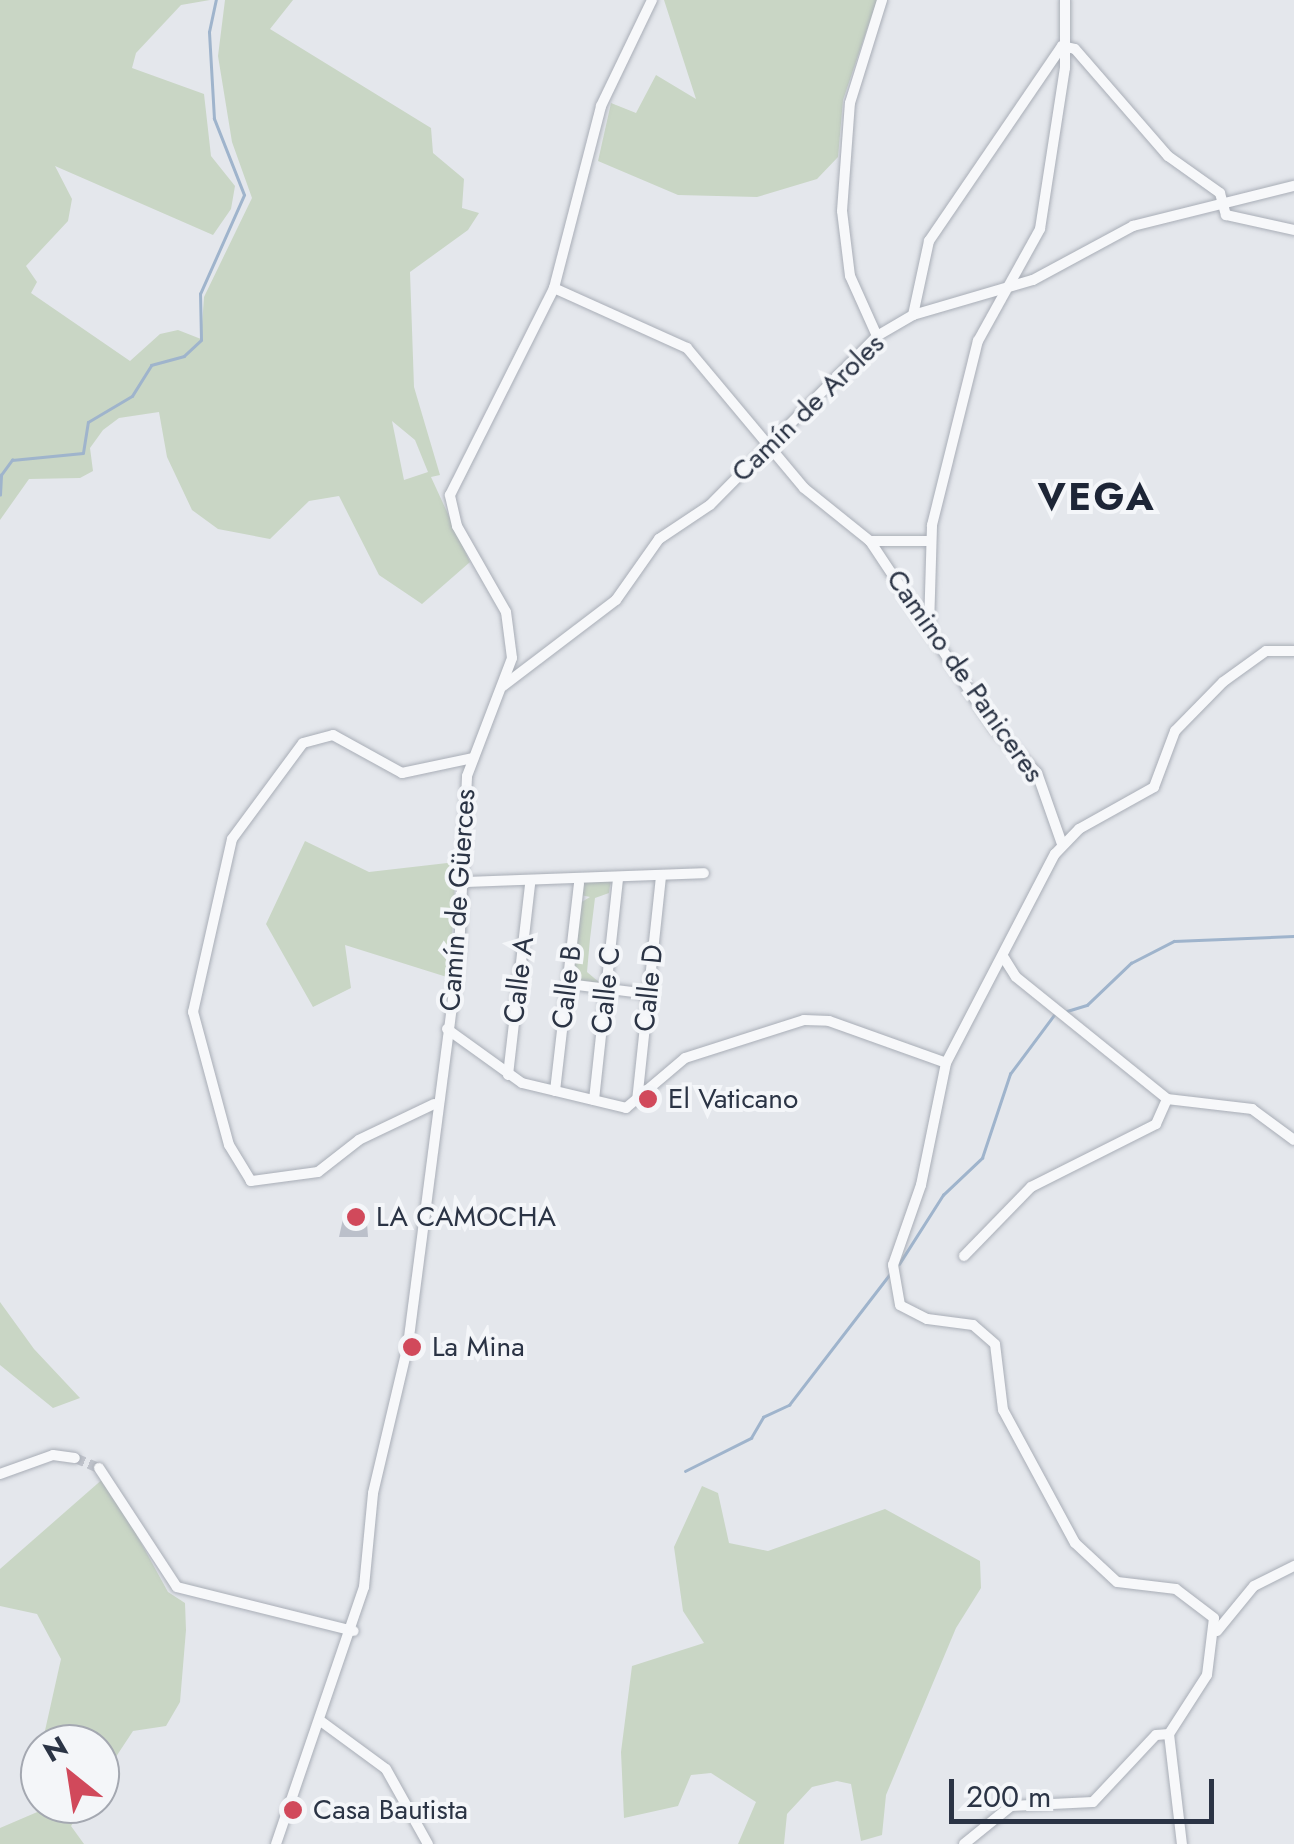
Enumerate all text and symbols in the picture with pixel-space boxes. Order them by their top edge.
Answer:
street label: Camín de Aroles [725,327,891,489]
district label: VEGA [1038,474,1156,520]
street label: Camino de Paniceres [879,563,1051,789]
street label: Camín de Güerces [433,788,483,1012]
street label: Calle A [497,935,541,1025]
street label: Calle B [545,943,589,1031]
street label: Calle D [628,943,670,1033]
street label: Calle C [585,945,627,1035]
place label: El Vaticano [668,1082,798,1116]
marker: El Vaticano [637,1088,659,1110]
place label: LA CAMOCHA [376,1200,556,1234]
marker: LA CAMOCHA [345,1206,367,1228]
place label: La Mina [432,1330,525,1364]
marker: La Mina [401,1336,423,1358]
north arrow [20,1724,120,1824]
text: N [36,1726,76,1773]
scale bar [954,1759,1219,1821]
text: 200 m [966,1775,1051,1818]
place label: Casa Bautista [313,1793,468,1827]
marker: Casa Bautista [282,1799,304,1821]

